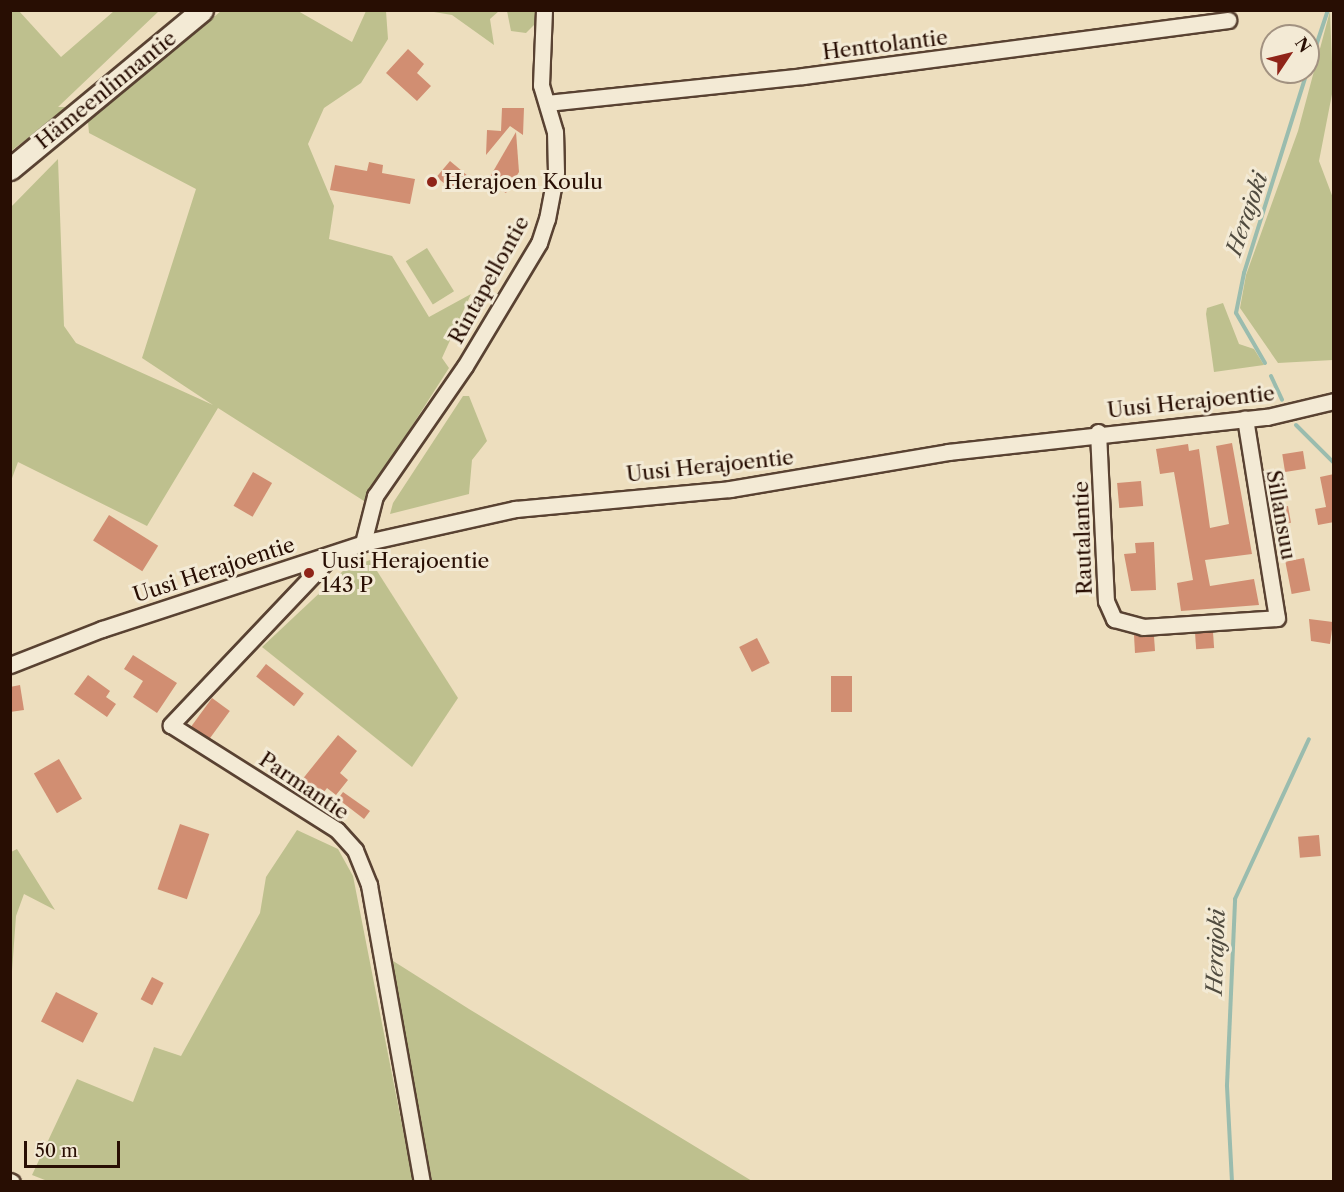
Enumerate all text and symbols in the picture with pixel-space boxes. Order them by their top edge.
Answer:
north arrow [1260,24,1320,84]
street label: Henttolantie [821,25,949,65]
street label: Hämeenlinnantie [31,26,181,154]
text: N [1291,33,1315,56]
place label: Herajoen Koulu [444,169,603,195]
water label: Herajoki [1220,169,1274,259]
marker: Herajoen Koulu [425,175,439,189]
street label: Rintapellontie [444,212,534,348]
street label: Uusi Herajoentie [1106,381,1276,423]
street label: Uusi Herajoentie [625,445,795,487]
street label: Sillansuu [1261,468,1301,562]
street label: Rautalantie [1068,481,1098,595]
street label: Uusi Herajoentie [130,532,298,608]
place label: Uusi Herajoentie 143 P [321,548,489,598]
marker: Uusi Herajoentie 143 P [302,566,316,580]
street label: Parmantie [254,747,354,825]
water label: Herajoki [1201,908,1231,996]
scale bar [27,1129,123,1167]
text: 50 m [35,1140,78,1162]

